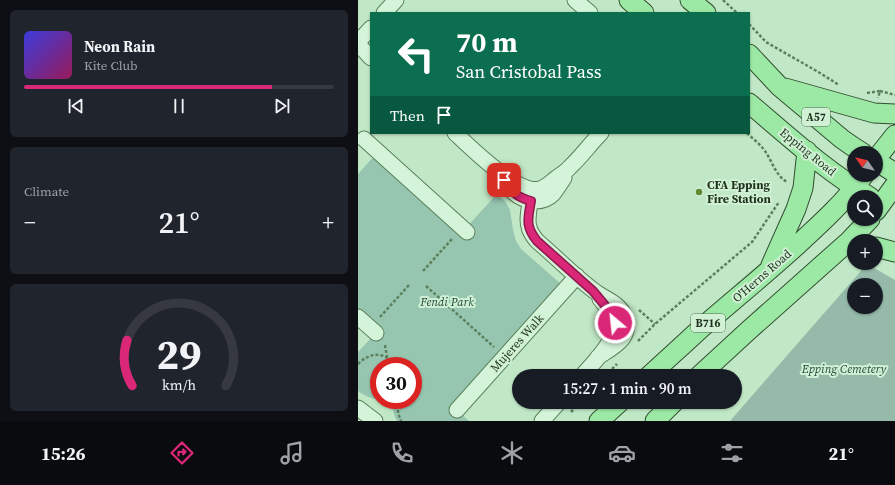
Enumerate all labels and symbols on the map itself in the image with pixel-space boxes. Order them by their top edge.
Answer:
road number: A57 [802,108,830,126]
street label: Epping Road [777,124,840,180]
north arrow [847,146,883,182]
pin [487,163,521,197]
place label: CFA Epping Fire Station [707,177,772,207]
marker: CFA Epping Fire Station [694,187,704,197]
street label: O'Herns Road [729,246,795,306]
park label: Fendi Park [419,294,474,310]
position arrow [594,302,636,344]
street label: Mujeres Walk [487,310,548,375]
road number: B716 [691,314,725,332]
speed limit sign: 30 [370,357,422,409]
park label: Epping Cemetery [801,361,887,377]

